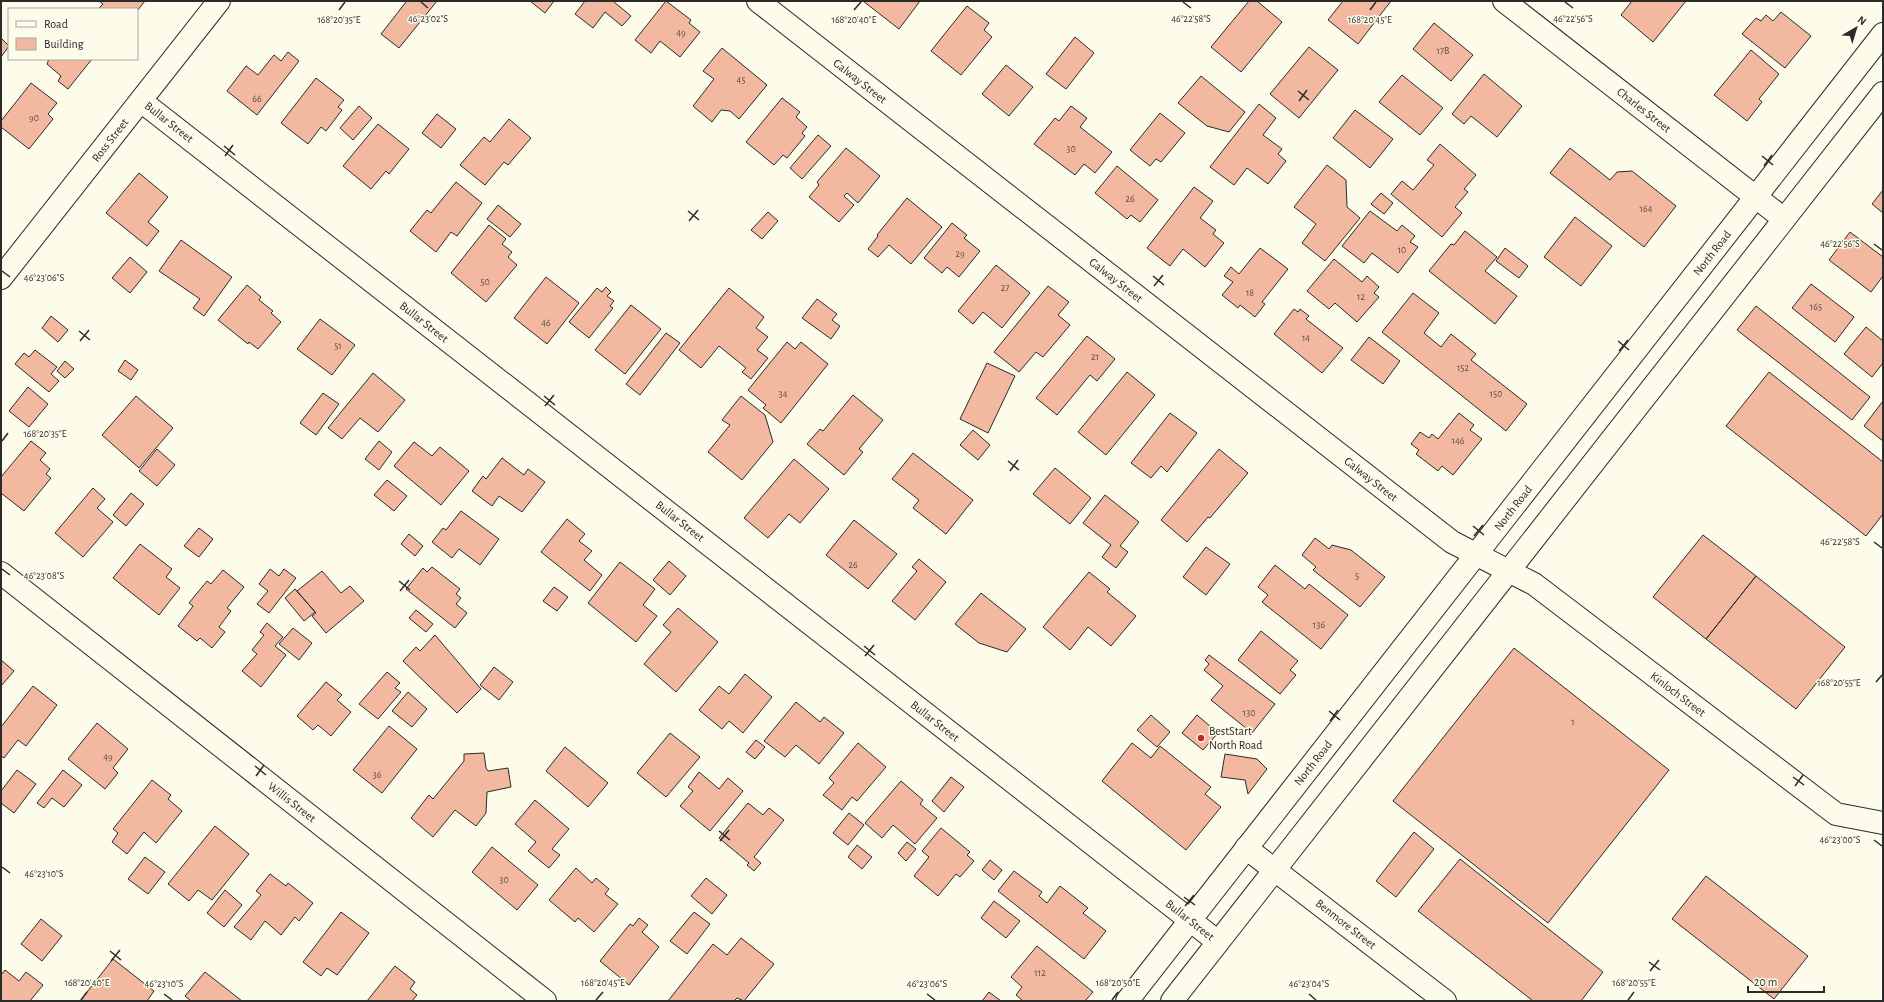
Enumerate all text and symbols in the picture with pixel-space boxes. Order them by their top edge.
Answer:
legend [8,8,138,60]
north arrow [1836,8,1876,48]
text: 46°23'02"S [408,14,448,24]
text: 46°22'58"S [1171,14,1211,24]
text: 46°22'56"S [1553,14,1593,24]
text: N [1855,14,1868,27]
text: 168°20'35"E [317,15,361,25]
text: 168°20'40"E [831,15,877,25]
text: 168°20'45"E [1348,15,1392,25]
text: Road [44,18,68,30]
house number: 49 [676,28,686,38]
text: Building [44,38,84,50]
house number: 17B [1437,46,1449,56]
street label: Galway Street [830,57,889,106]
house number: 45 [737,75,746,85]
street label: Charles Street [1615,85,1673,135]
house number: 66 [252,94,262,104]
street label: Bullar Street [142,99,196,145]
house number: 90 [29,113,39,123]
street label: Ross Street [90,116,131,164]
house number: 30 [1066,144,1076,154]
house number: 26 [1125,194,1135,204]
house number: 164 [1640,204,1653,214]
street label: North Road [1691,228,1733,278]
text: 46°22'56"S [1820,239,1860,249]
house number: 10 [1398,245,1406,255]
house number: 29 [955,249,965,259]
street label: Galway Street [1086,256,1145,305]
text: 46°23'06"S [24,273,64,283]
house number: 50 [480,277,490,287]
house number: 27 [1001,283,1009,293]
house number: 18 [1246,288,1254,298]
house number: 12 [1357,292,1365,302]
street label: Bullar Street [397,299,451,345]
house number: 165 [1810,302,1822,312]
house number: 46 [541,318,551,328]
house number: 14 [1302,333,1310,343]
house number: 51 [334,341,342,351]
house number: 21 [1091,352,1099,362]
house number: 152 [1457,363,1470,373]
house number: 34 [779,389,788,399]
house number: 150 [1490,389,1502,399]
text: 168°20'35"E [23,429,67,439]
house number: 146 [1452,436,1465,446]
street label: Galway Street [1341,455,1400,504]
street label: North Road [1492,483,1534,533]
street label: Bullar Street [653,498,707,544]
text: 46°22'58"S [1820,537,1860,547]
house number: 26 [848,560,858,570]
text: 46°23'08"S [24,571,64,581]
house number: 5 [1355,571,1359,581]
house number: 136 [1313,620,1325,630]
street label: Kinloch Street [1648,669,1708,719]
text: 168°20'55"E [1817,678,1861,688]
street label: Bullar Street [908,698,962,744]
house number: 130 [1243,708,1255,718]
house number: 1 [1571,717,1575,727]
place label: BestStart North Road [1209,725,1263,751]
marker: BestStart North Road [1196,733,1206,743]
street label: North Road [1292,738,1334,788]
house number: 49 [103,752,113,762]
house number: 36 [373,770,382,780]
street label: Willis Street [266,780,318,824]
text: 46°23'00"S [1820,835,1861,845]
text: 46°23'10"S [24,869,64,879]
house number: 30 [499,875,509,885]
street label: Bullar Street [1163,897,1217,943]
street label: Benmore Street [1314,897,1379,951]
house number: 112 [1034,968,1046,978]
scale bar [1748,968,1824,994]
text: 20 m [1754,976,1777,988]
text: 168°20'40"E [64,978,110,988]
text: 168°20'45"E [581,978,625,988]
text: 168°20'50"E [1096,978,1140,988]
text: 168°20'55"E [1612,978,1656,988]
text: 46°23'10"S [144,979,184,989]
text: 46°23'06"S [907,979,947,989]
text: 46°23'04"S [1289,979,1329,989]

